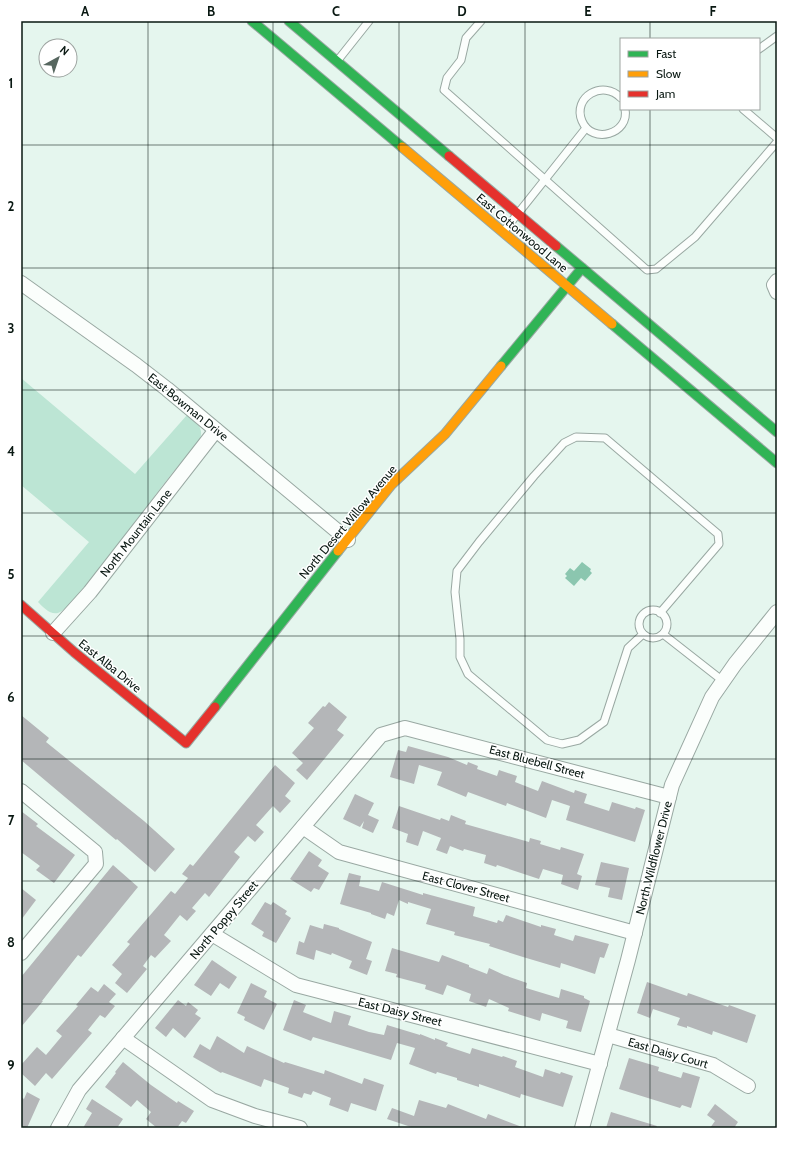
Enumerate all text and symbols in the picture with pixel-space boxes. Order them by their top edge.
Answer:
text: A [81,3,90,19]
text: B [207,3,215,19]
text: C [332,3,340,19]
text: D [457,3,467,19]
text: E [584,3,592,19]
text: F [710,3,717,19]
north arrow [38,38,78,78]
legend [620,38,760,110]
text: N [57,42,72,58]
text: Fast [656,46,676,61]
text: Slow [656,66,681,81]
text: 1 [9,75,13,91]
text: Jam [655,86,675,101]
street label: East Cottonwood Lane [473,190,571,275]
text: 2 [8,198,15,214]
text: 3 [7,320,15,336]
street label: East Bowman Drive [145,370,232,444]
text: 4 [7,443,15,459]
street label: North Desert Willow Avenue [296,462,400,582]
street label: North Mountain Lane [97,486,175,580]
text: 5 [8,566,15,582]
street label: East Alba Drive [76,636,145,695]
text: 6 [7,689,15,705]
street label: East Bluebell Street [488,742,587,782]
street label: North Wildflower Drive [632,799,675,916]
text: 7 [8,812,15,828]
street label: East Clover Street [421,868,512,905]
street label: North Poppy Street [186,877,261,962]
text: 8 [7,934,15,950]
street label: East Daisy Street [357,994,443,1029]
street label: East Daisy Court [626,1034,710,1071]
text: 9 [7,1057,15,1073]

